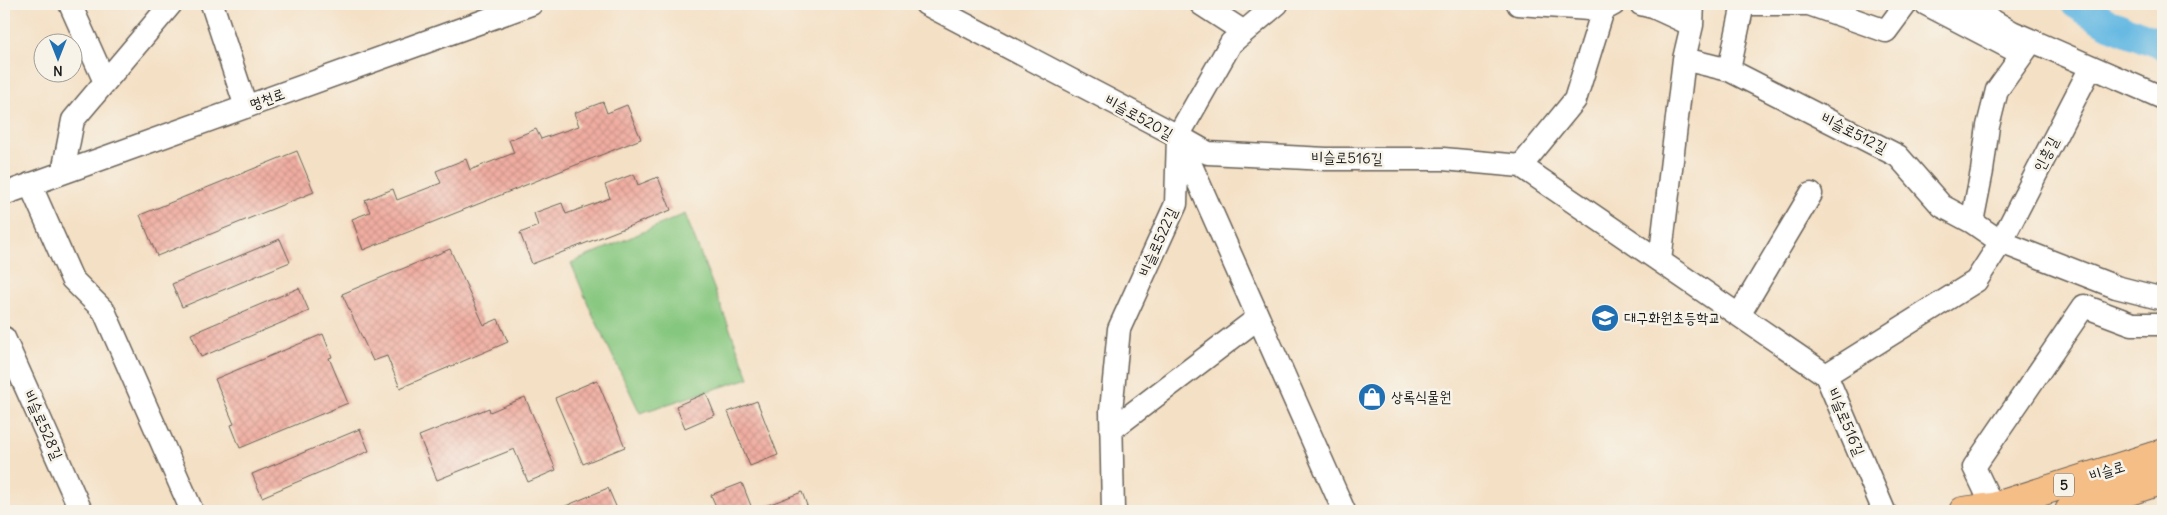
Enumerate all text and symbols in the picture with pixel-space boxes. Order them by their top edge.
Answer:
north arrow [32,32,82,82]
text: N [53,62,63,80]
street label: 명천로 [247,83,287,114]
street label: 비슬로520길 [1102,90,1177,143]
street label: 비슬로512길 [1818,108,1890,157]
street label: 인흥길 [2029,133,2062,174]
street label: 비슬로516길 [1311,147,1383,168]
street label: 비슬로522길 [1134,204,1181,279]
school or university icon: 대구화원초등학교 [1590,303,1620,333]
place label: 대구화원초등학교 [1624,308,1721,327]
shop icon: 상록식물원 [1357,382,1387,412]
street label: 비슬로516길 [1824,385,1869,458]
street label: 비슬로528길 [20,387,67,462]
place label: 상록식물원 [1391,387,1451,406]
street label: 비슬로 [2087,456,2127,485]
road number: 5 [2054,474,2074,496]

